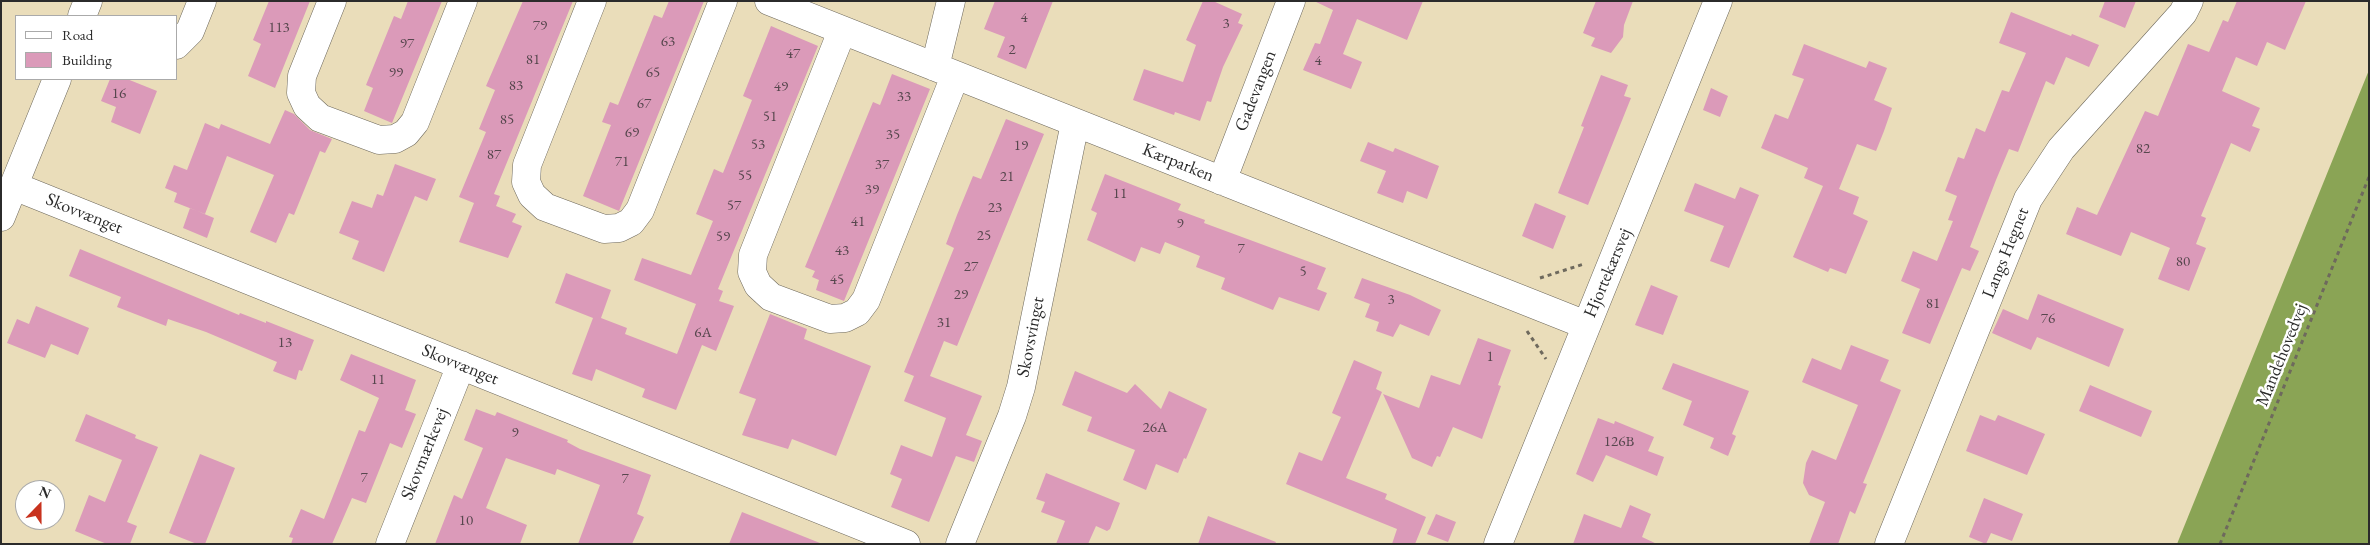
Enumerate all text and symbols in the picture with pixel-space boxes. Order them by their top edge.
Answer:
house number: 4 [1020,9,1028,27]
legend [15,15,178,80]
house number: 3 [1222,15,1230,33]
house number: 79 [533,17,547,35]
house number: 113 [268,19,290,37]
text: Road [62,25,93,44]
house number: 63 [661,33,675,51]
house number: 97 [400,35,414,53]
house number: 2 [1008,41,1016,59]
house number: 47 [786,45,800,63]
street label: Gadevangen [1231,47,1281,135]
text: Building [62,50,112,69]
house number: 81 [526,51,540,69]
house number: 4 [1314,52,1322,70]
house number: 99 [389,64,403,82]
house number: 65 [646,64,660,82]
house number: 83 [509,77,523,95]
house number: 49 [774,78,788,96]
house number: 16 [112,85,126,103]
house number: 33 [897,88,911,106]
house number: 67 [637,95,651,113]
house number: 51 [763,108,777,126]
house number: 85 [500,111,514,129]
house number: 69 [625,124,639,142]
house number: 35 [886,126,900,144]
house number: 53 [751,136,765,154]
house number: 19 [1014,137,1028,155]
street label: Kærparken [1139,139,1217,187]
house number: 82 [2136,140,2150,158]
house number: 87 [487,146,501,164]
house number: 71 [615,153,629,171]
house number: 37 [875,156,889,174]
house number: 55 [738,167,752,185]
house number: 21 [1000,168,1014,186]
house number: 39 [865,181,879,199]
house number: 11 [1113,185,1127,203]
street label: Skovvænget [42,189,126,239]
house number: 57 [727,197,741,215]
house number: 23 [988,199,1002,217]
street label: Langs Hegnet [1978,204,2034,302]
house number: 41 [851,213,865,231]
house number: 9 [1176,215,1184,233]
street label: Hjortekærsvej [1579,225,1637,321]
house number: 25 [977,227,991,245]
house number: 59 [716,228,730,246]
house number: 7 [1237,240,1245,258]
house number: 43 [835,242,849,260]
house number: 80 [2176,253,2190,271]
house number: 27 [964,258,978,276]
house number: 5 [1299,263,1307,281]
house number: 45 [830,271,844,289]
house number: 29 [954,286,968,304]
house number: 3 [1387,291,1395,309]
street label: Skovsvinget [1013,295,1049,379]
house number: 81 [1926,295,1940,313]
street label: Mandehovedvej [2252,301,2312,409]
house number: 76 [2041,310,2055,328]
house number: 31 [937,314,951,332]
house number: 6A [694,324,712,342]
house number: 13 [278,334,292,352]
street label: Skovvænget [418,340,502,390]
house number: 1 [1486,348,1494,366]
house number: 11 [371,371,385,389]
street label: Skovmærkevej [397,405,453,503]
house number: 26A [1143,419,1167,437]
house number: 9 [511,424,519,442]
house number: 126B [1604,433,1634,451]
house number: 7 [360,469,368,487]
house number: 7 [621,470,629,488]
north arrow [15,480,65,530]
text: N [37,482,54,502]
house number: 10 [459,512,473,530]

